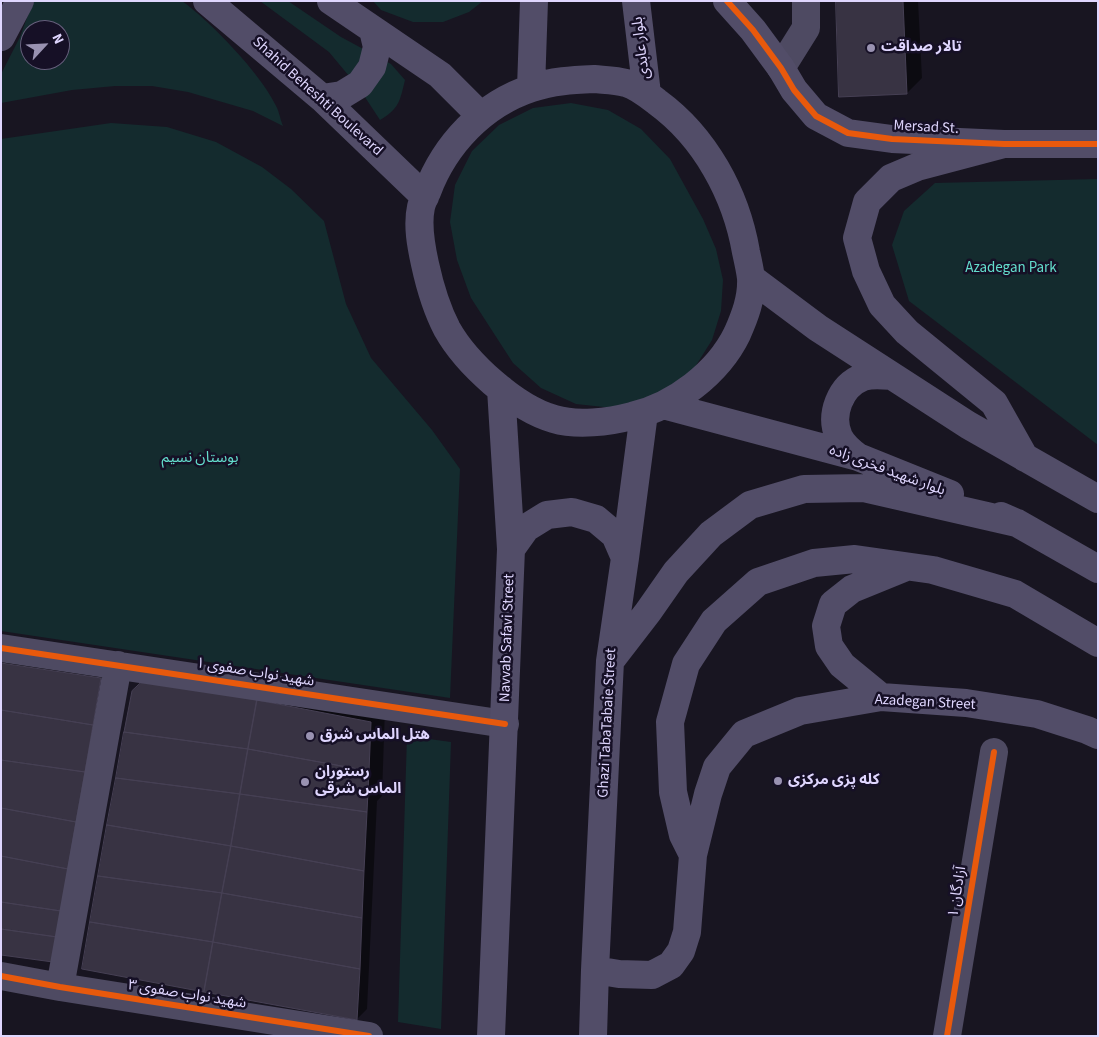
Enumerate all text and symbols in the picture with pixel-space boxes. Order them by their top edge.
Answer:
street label: بلوار عابدی [629,16,655,80]
north arrow [20,20,70,70]
text: N [47,31,69,48]
street label: Shahid Beheshti Boulevard [248,34,386,160]
place label: تالار صداقت [881,39,962,57]
marker: تالار صداقت [865,42,877,54]
street label: Mersad St. [893,117,959,139]
park label: Azadegan Park [965,260,1057,278]
street label: بلوار شهید فخری زاده [827,442,947,500]
park label: بوستان نسیم [162,450,238,468]
street label: Navvab Safavi Street [497,574,519,702]
street label: Ghazi TabaTabaie Street [595,648,621,798]
street label: شهید نواب صفوی ۱ [195,655,315,691]
street label: Azadegan Street [874,691,976,715]
place label: هتل الماس شرق [320,727,430,745]
marker: هتل الماس شرق [304,730,316,742]
place label: رستوران الماس شرقی [315,764,401,799]
place label: کله پزی مرکزی [788,772,880,790]
marker: کله پزی مرکزی [772,775,784,787]
marker: رستوران الماس شرقی [299,776,311,788]
street label: آزادگان ۱ [945,865,971,919]
street label: شهید نواب صفوی ۳ [127,977,247,1013]

